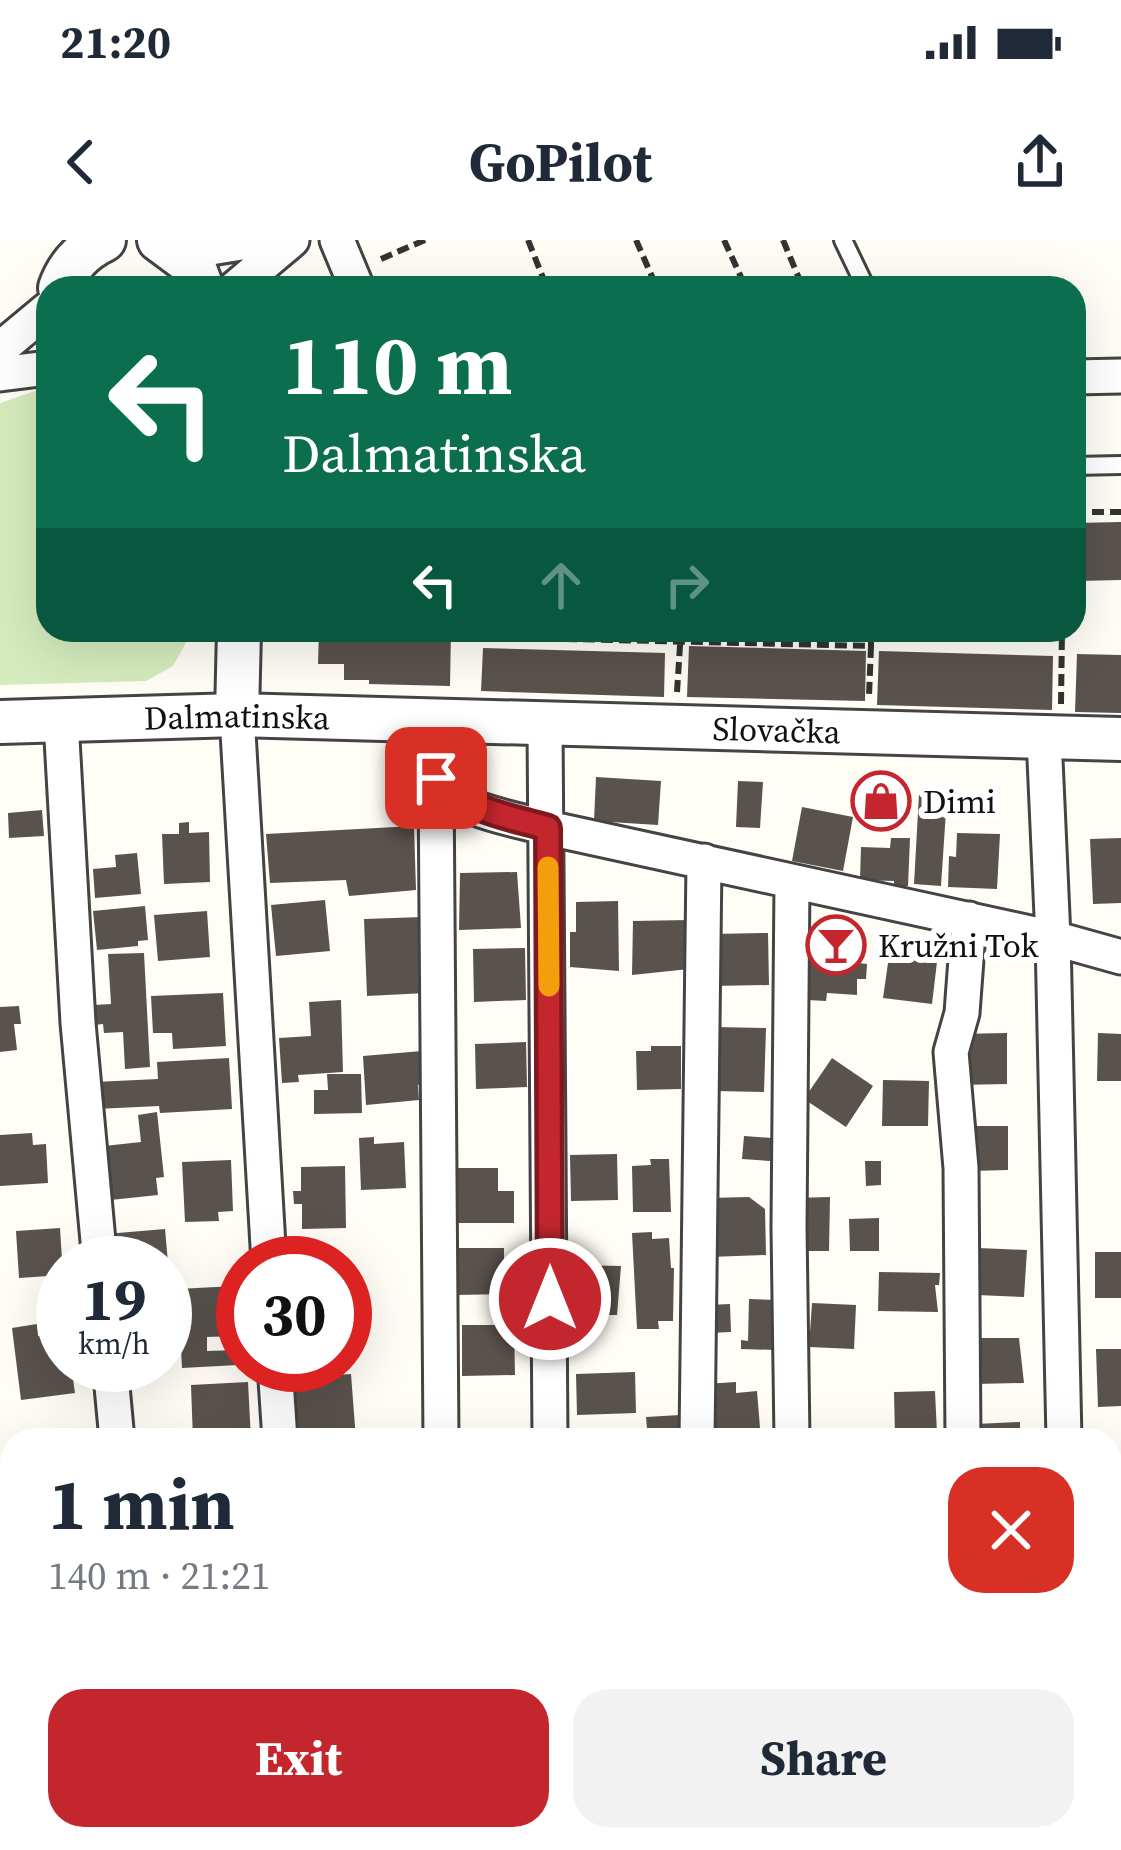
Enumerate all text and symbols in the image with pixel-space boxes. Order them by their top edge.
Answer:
text: 21:20 [60,11,171,73]
text: GoPilot [469,125,652,199]
icon: back [48,129,114,195]
icon: share [1007,129,1073,195]
text: 110 m [282,307,513,422]
icon: left [84,324,240,480]
text: Dalmatinska [282,416,586,490]
icon: left [402,552,468,618]
icon: ahead [528,552,594,618]
icon: right [654,552,720,618]
street label: Dalmatinska [143,693,331,741]
street label: Slovačka [712,706,842,754]
pin [385,727,487,829]
icon: arrive [403,745,469,811]
shop icon: Dimi [850,770,912,832]
place label: Dimi [923,779,996,824]
bar icon: Kružni Tok [805,914,867,976]
place label: Kružni Tok [878,923,1040,968]
speed limit sign: 30 [216,1236,372,1392]
position arrow [487,1236,613,1362]
text: 19 [81,1258,147,1340]
text: km/h [78,1323,150,1364]
text: 1 min [48,1454,235,1553]
button: close [948,1467,1074,1593]
text: 140 m · 21:21 [48,1549,270,1602]
button: Exit [48,1689,549,1827]
button: Share [573,1689,1074,1827]

